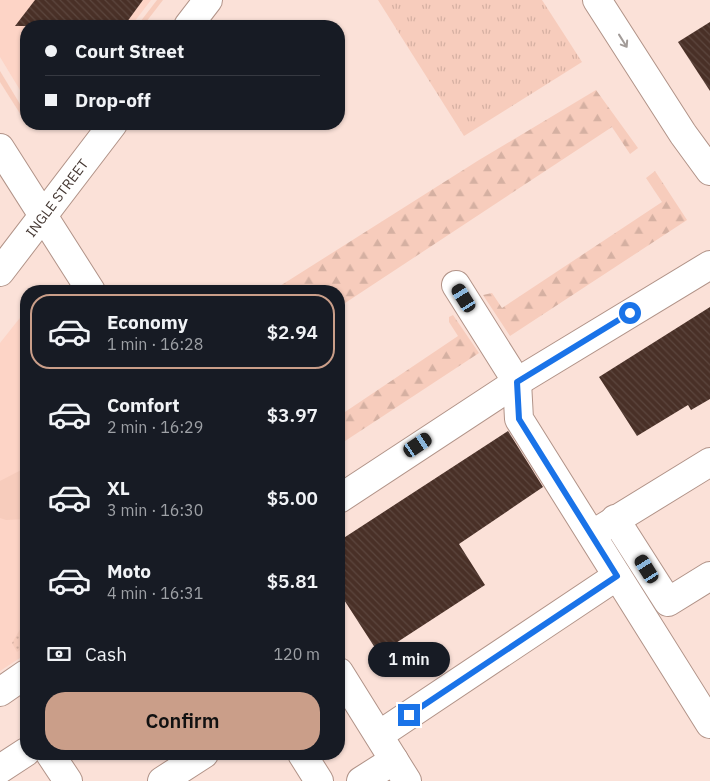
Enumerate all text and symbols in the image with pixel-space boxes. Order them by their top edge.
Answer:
one-way arrow [618,34,628,48]
text: Court Street [75,39,184,63]
text: Drop-off [75,88,151,112]
street label: INGLE STREET [22,155,92,241]
car [449,281,478,315]
route start [619,302,641,324]
icon: car [47,309,92,354]
text: Economy [107,310,188,334]
text: $2.94 [267,320,318,344]
text: 1 min · 16:28 [107,334,203,354]
icon: car [47,392,92,437]
text: Comfort [107,393,180,417]
text: $3.97 [267,403,318,427]
text: 2 min · 16:29 [107,417,203,437]
car [401,430,434,460]
icon: car [47,475,92,520]
text: XL [107,476,130,500]
text: $5.00 [267,486,318,510]
text: 3 min · 16:30 [107,500,203,520]
car [632,552,661,586]
icon: car [47,558,92,603]
text: Moto [107,559,151,583]
text: $5.81 [267,569,318,593]
text: 4 min · 16:31 [107,583,203,603]
icon: cash [45,640,73,668]
text: Cash [85,642,127,666]
callout: 1 min [368,642,450,678]
text: 120 m [273,644,320,664]
text: 1 min [388,649,430,669]
button: Confirm [45,692,320,750]
route end [398,704,420,726]

